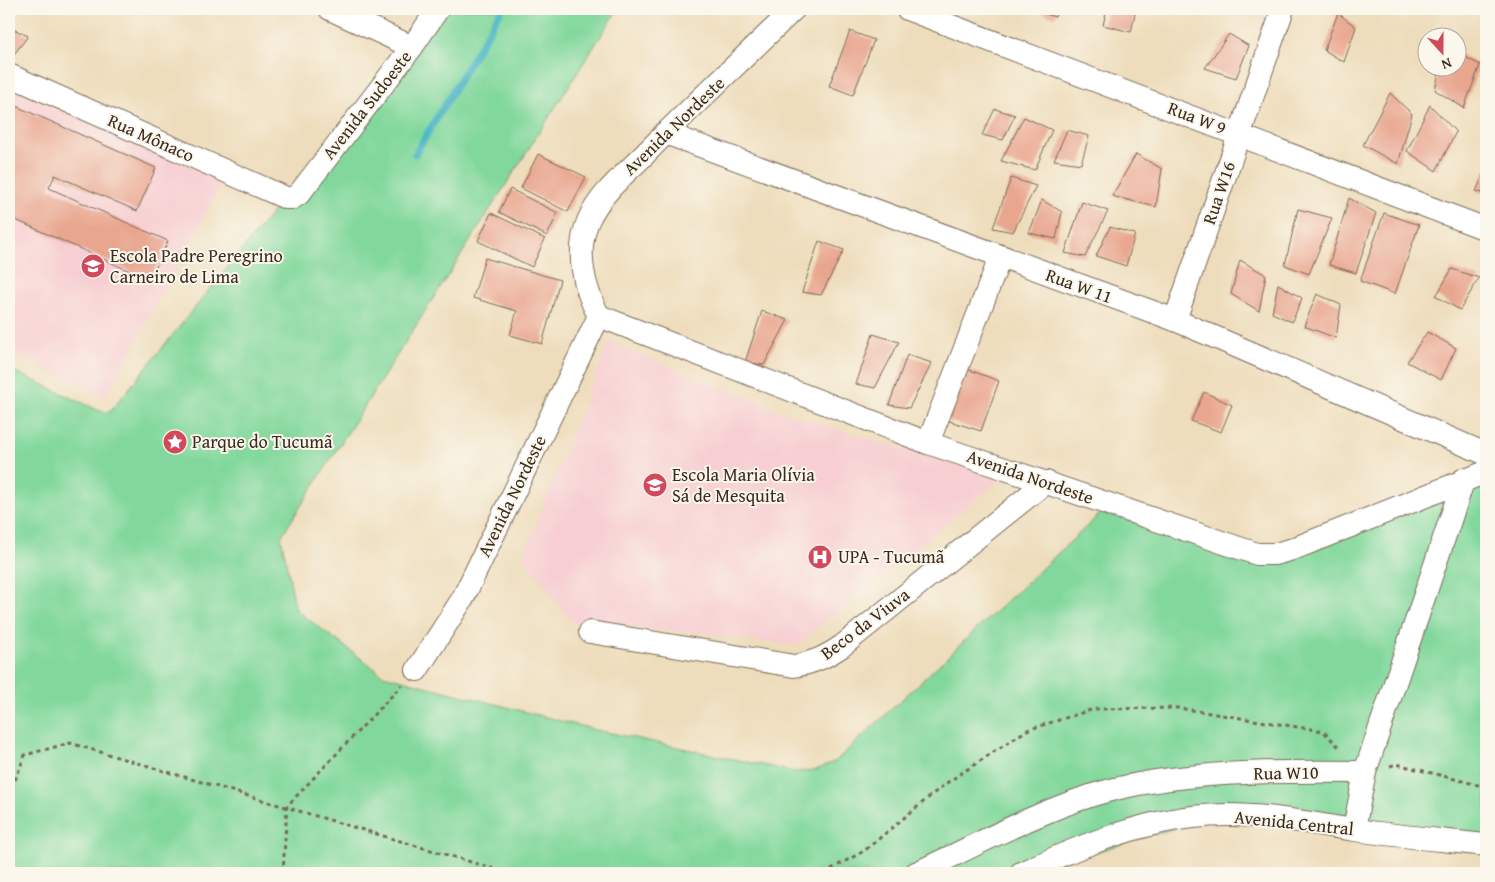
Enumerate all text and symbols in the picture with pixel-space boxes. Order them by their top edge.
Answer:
north arrow [1418,28,1468,78]
street label: Avenida Sudoeste [315,44,418,165]
text: N [1438,53,1455,75]
street label: Avenida Nordeste [617,70,731,181]
street label: Rua W 9 [1164,94,1230,141]
street label: Rua Mônaco [104,106,199,169]
street label: Rua W16 [1195,158,1242,228]
place label: Escola Padre Peregrino Carneiro de Lima [110,242,283,290]
school or university icon: Escola Padre Peregrino Carneiro de Lima [80,253,106,279]
street label: Rua W 11 [1042,261,1116,310]
place label: Parque do Tucumã [192,428,333,455]
place icon: Parque do Tucumã [162,429,188,455]
street label: Avenida Nordeste [470,430,553,561]
street label: Avenida Nordeste [963,442,1097,511]
place label: Escola Maria Olívia Sá de Mesquita [672,461,815,509]
school or university icon: Escola Maria Olívia Sá de Mesquita [642,472,668,498]
place label: UPA - Tucumã [838,543,945,570]
hospital icon: UPA - Tucumã [807,544,833,570]
street label: Beco da Viuva [814,581,915,666]
street label: Rua W10 [1253,758,1319,787]
street label: Avenida Central [1233,803,1355,842]

